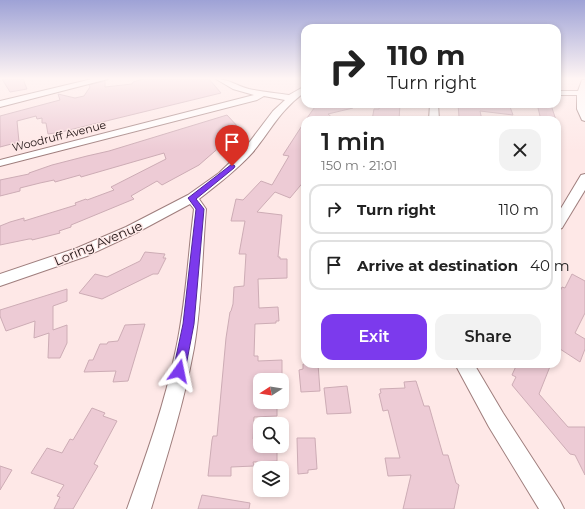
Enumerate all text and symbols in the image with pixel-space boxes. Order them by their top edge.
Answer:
text: 110 m [387,38,465,72]
icon: right [321,40,373,92]
text: Turn right [387,72,477,94]
street label: Woodruff Avenue [10,117,108,154]
pin [215,125,249,166]
text: 1 min [321,127,385,156]
button: close [499,129,541,171]
icon: arrive [221,131,243,153]
text: 150 m · 21:01 [321,157,397,173]
icon: right [323,198,345,220]
text: Turn right [357,200,436,219]
text: 110 m [498,200,539,219]
street label: Loring Avenue [51,217,145,269]
icon: arrive [323,254,345,276]
text: Arrive at destination [357,256,518,275]
text: 40 m [530,256,570,275]
button: Exit [321,314,427,360]
button: Share [435,314,541,360]
position arrow [158,350,200,392]
north arrow [253,373,289,409]
map controls [253,373,289,497]
button: search [253,417,289,453]
button: layers [253,461,289,497]

